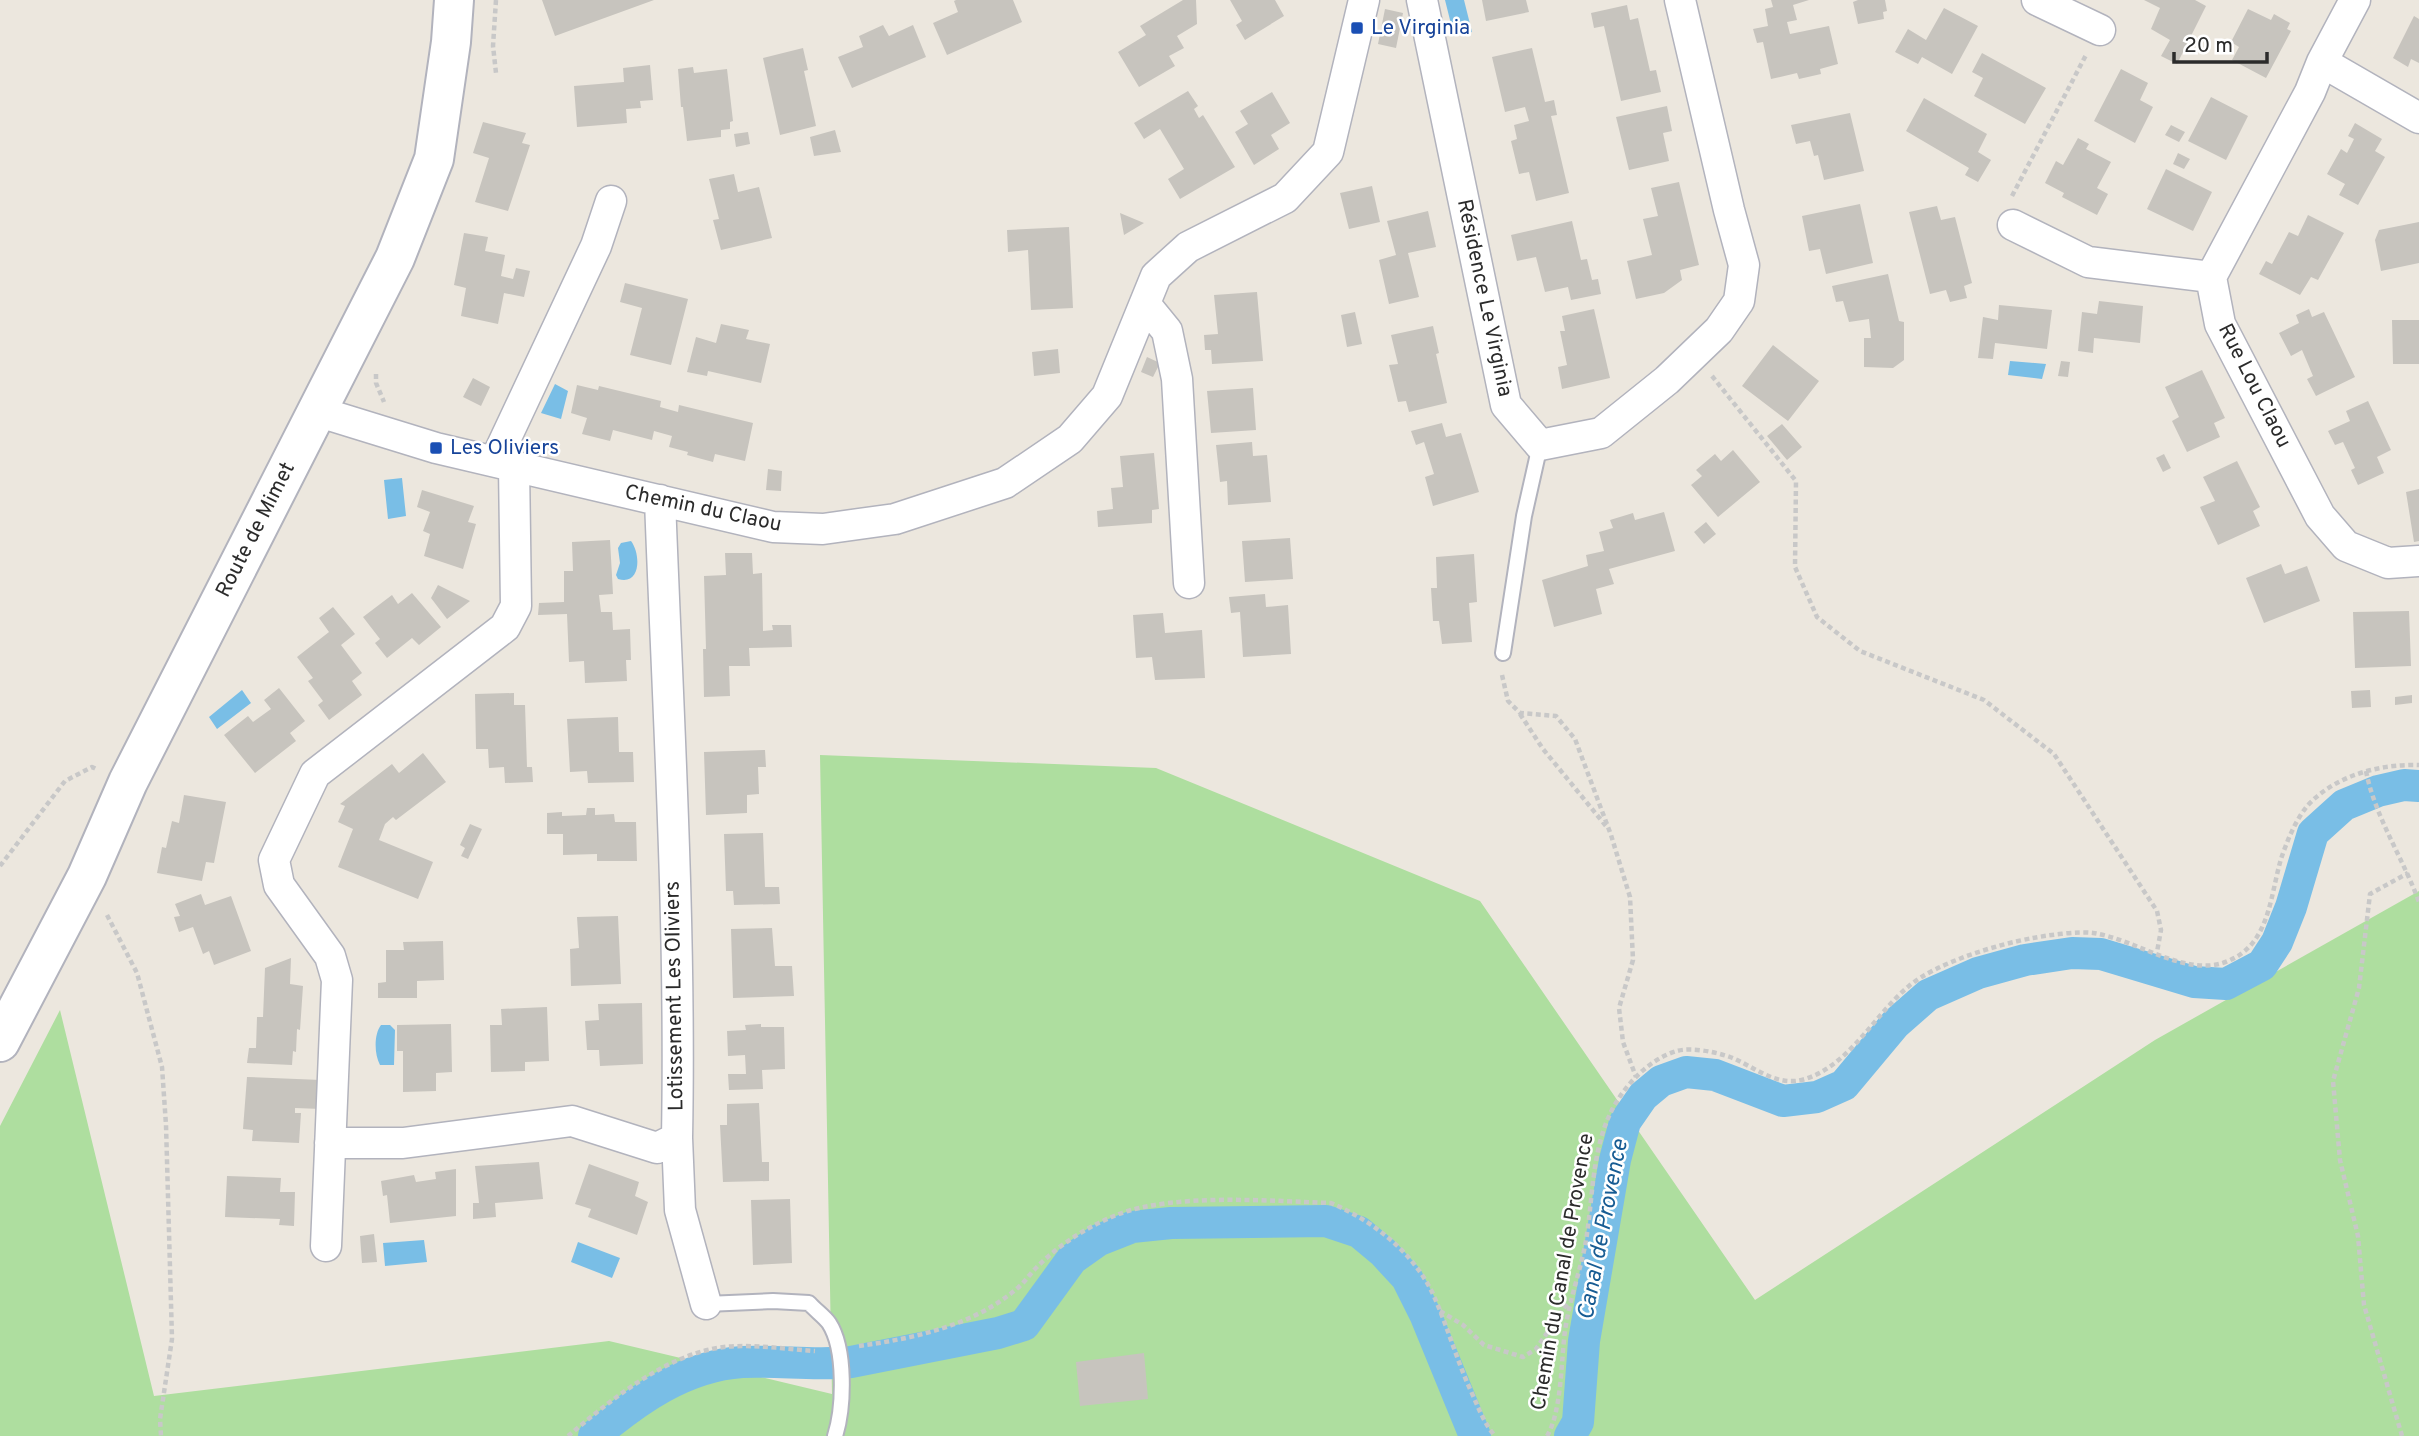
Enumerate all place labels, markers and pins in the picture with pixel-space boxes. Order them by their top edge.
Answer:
place label: Le Virginia [1371,15,1470,42]
marker: Le Virginia [1349,20,1365,36]
place label: Les Oliviers [450,435,559,462]
marker: Les Oliviers [428,440,444,456]

